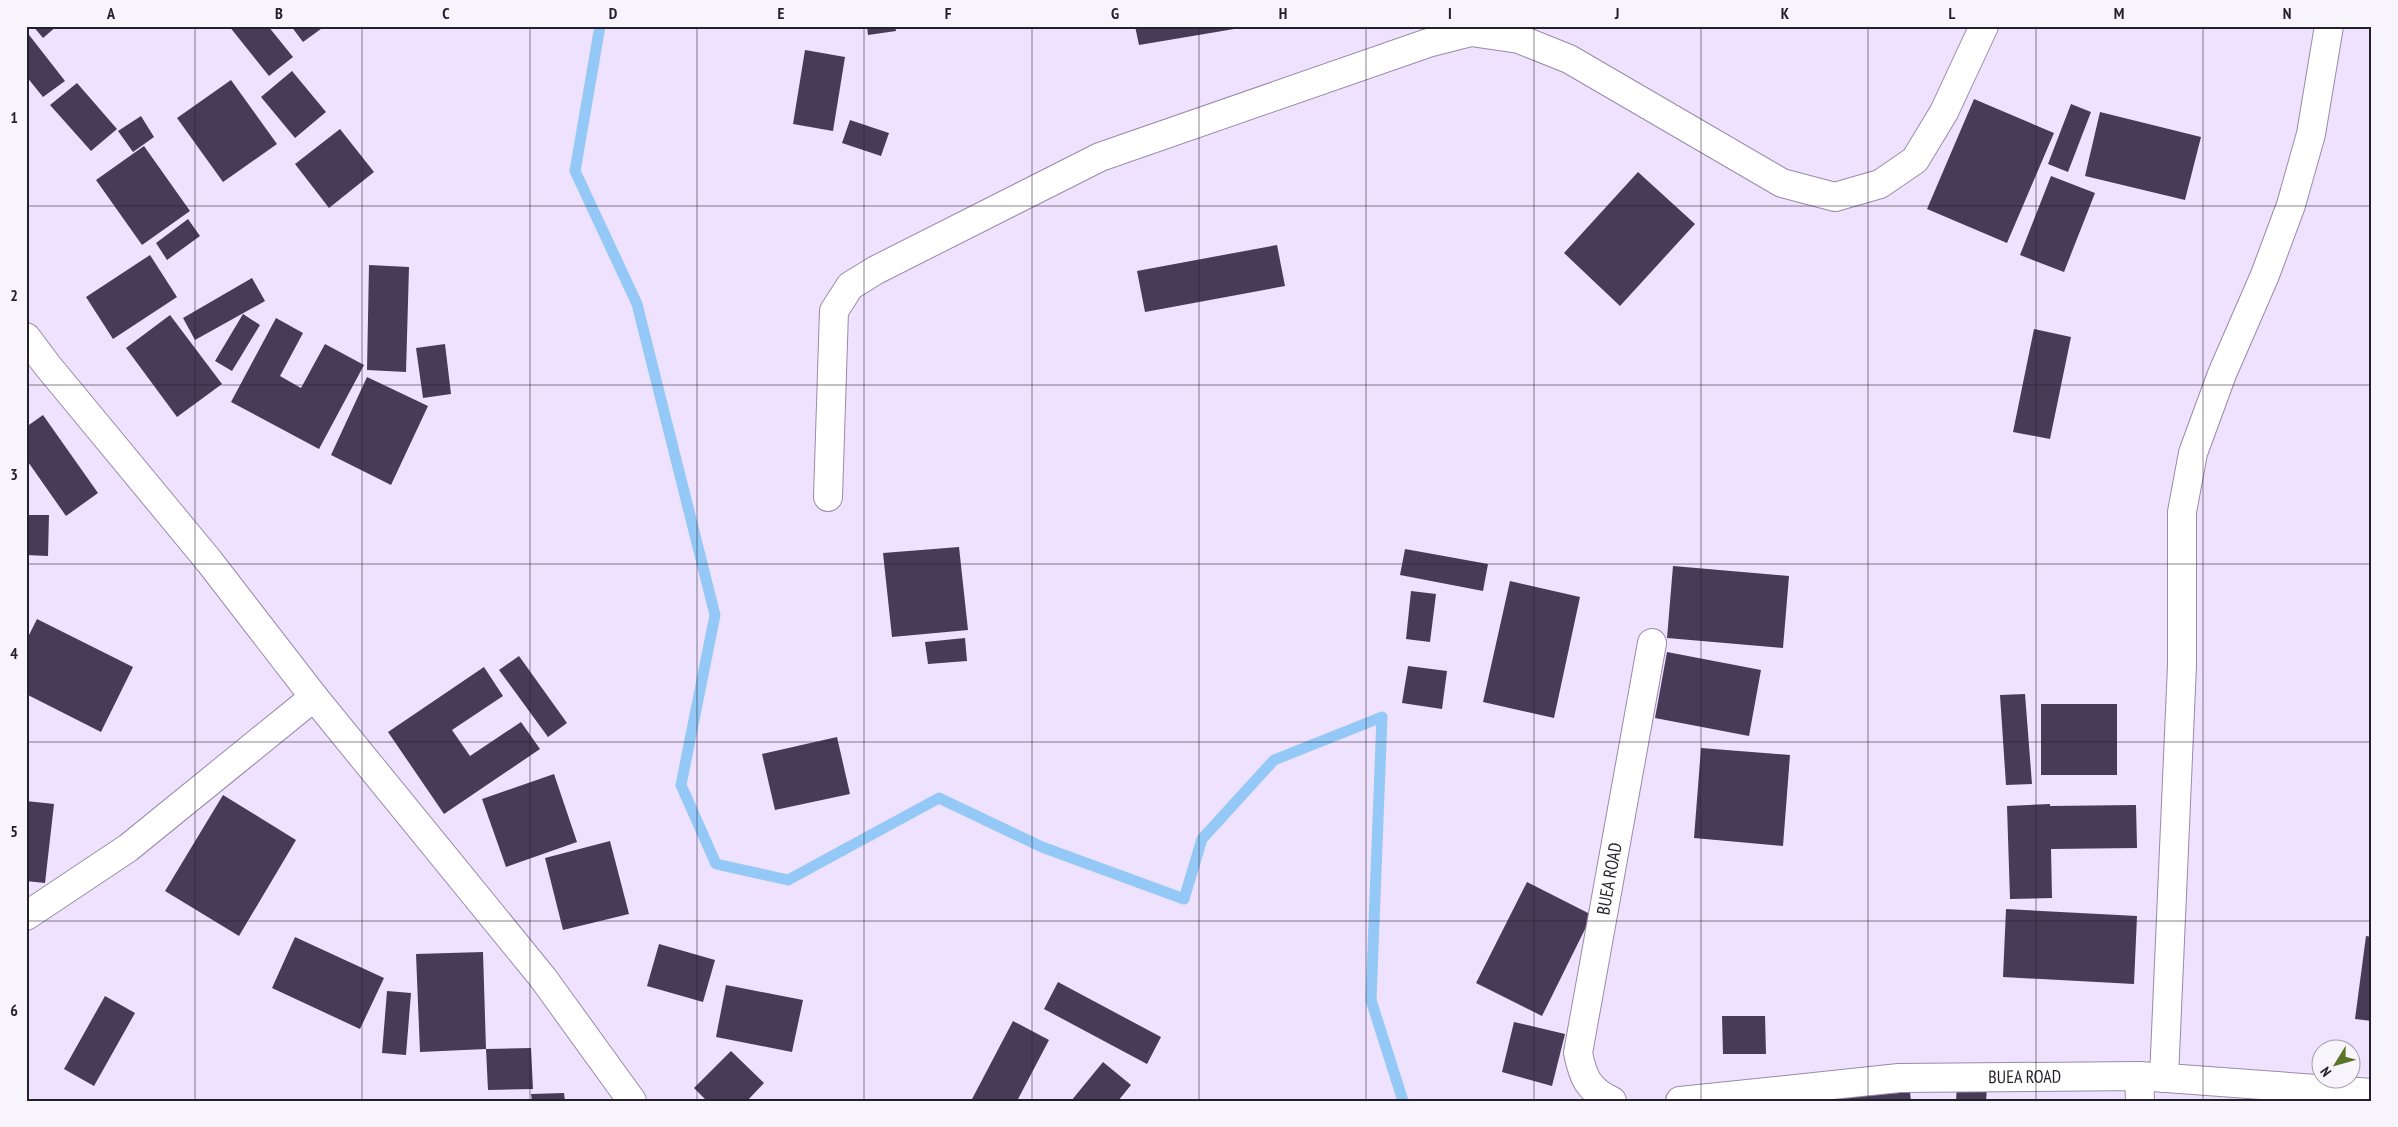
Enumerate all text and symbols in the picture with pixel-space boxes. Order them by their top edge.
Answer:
text: A [106,3,116,23]
text: B [275,3,283,23]
text: C [442,3,450,23]
text: D [609,3,618,23]
text: E [778,3,785,23]
text: F [945,3,952,23]
text: G [1111,3,1119,23]
text: H [1279,3,1287,23]
text: I [1448,3,1452,23]
text: J [1614,3,1619,23]
text: K [1781,3,1790,23]
text: L [1949,3,1956,23]
text: M [2114,3,2124,23]
text: N [2283,3,2291,23]
text: 1 [10,107,18,127]
text: 2 [10,285,18,305]
text: 3 [10,464,18,484]
text: 4 [10,643,18,663]
text: 5 [10,821,18,841]
street label: BUEA ROAD [1591,841,1627,917]
text: 6 [10,1000,18,1020]
north arrow [2310,1040,2360,1090]
text: N [2316,1063,2335,1080]
street label: BUEA ROAD [1988,1065,2061,1088]

